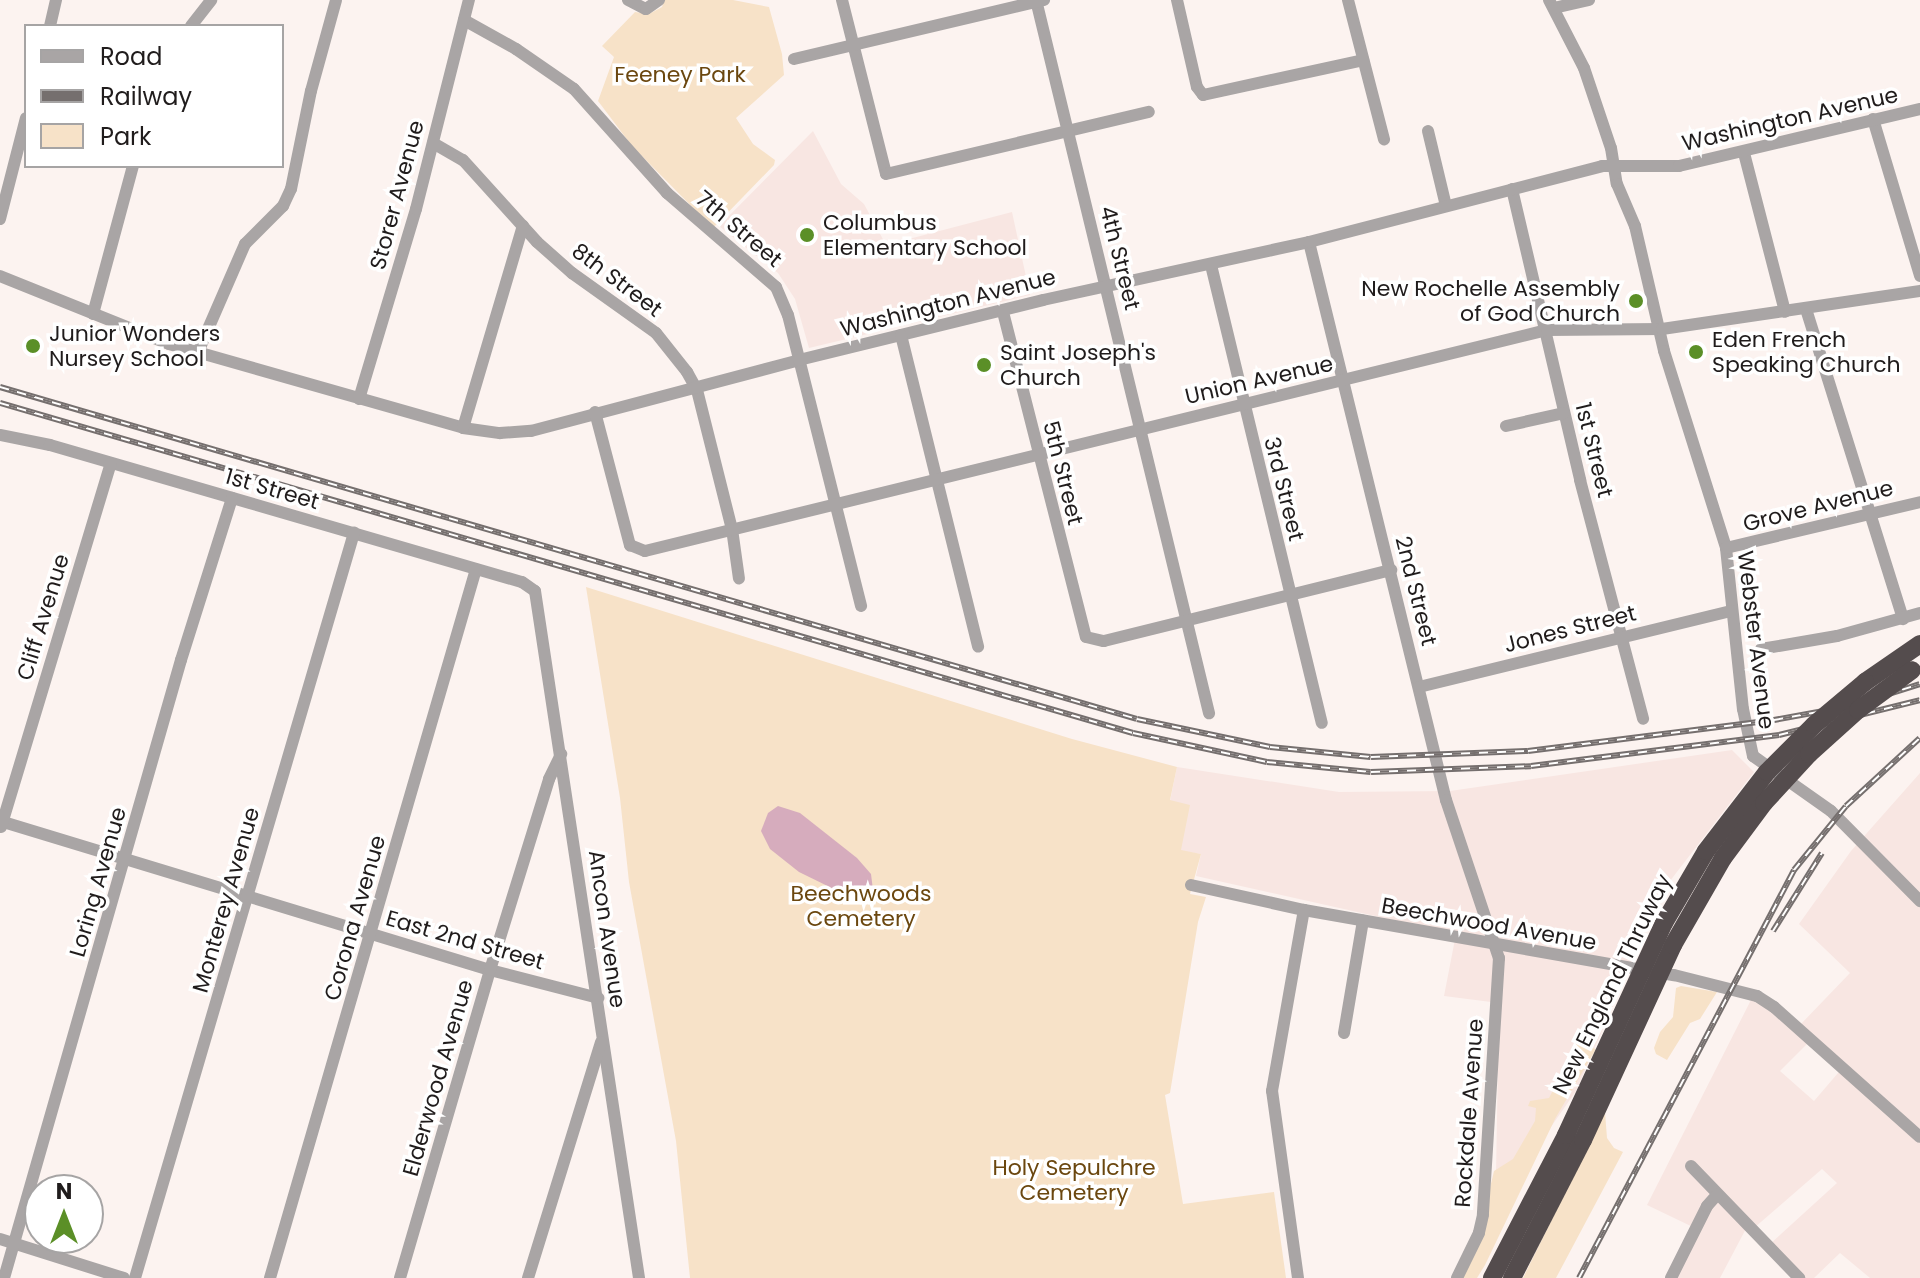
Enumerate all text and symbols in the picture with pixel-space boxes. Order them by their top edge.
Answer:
legend [24,24,284,168]
text: Road [100,40,162,73]
park label: Feeney Park [614,62,746,88]
text: Railway [100,80,192,113]
street label: Washington Avenue [1679,81,1901,157]
street label: Storer Avenue [364,117,430,273]
text: Park [100,120,151,153]
street label: 7th Street [691,185,787,273]
street label: 4th Street [1094,203,1146,313]
place label: Columbus Elementary School [823,209,1027,260]
marker: Columbus Elementary School [798,226,816,244]
street label: 8th Street [567,237,667,323]
street label: Washington Avenue [838,263,1058,343]
place label: New Rochelle Assembly of God Church [1361,275,1620,326]
marker: New Rochelle Assembly of God Church [1627,292,1645,310]
place label: Junior Wonders Nursey School [49,320,220,372]
place label: Eden French Speaking Church [1712,326,1901,378]
marker: Junior Wonders Nursey School [24,337,42,355]
place label: Saint Joseph's Church [1000,339,1156,390]
marker: Eden French Speaking Church [1687,343,1705,361]
street label: Union Avenue [1182,350,1336,410]
marker: Saint Joseph's Church [975,356,993,374]
street label: 1st Street [1569,400,1619,500]
street label: 5th Street [1037,418,1089,528]
street label: 3rd Street [1258,434,1310,544]
street label: 1st Street [222,463,322,515]
street label: Grove Avenue [1740,475,1896,537]
street label: 2nd Street [1390,534,1442,648]
street label: Webster Avenue [1732,549,1780,731]
street label: Cliff Avenue [11,551,75,683]
street label: Jones Street [1501,600,1639,658]
street label: Loring Avenue [64,804,132,960]
street label: Monterey Avenue [187,804,265,996]
street label: Corona Avenue [319,832,391,1004]
street label: Ancon Avenue [583,848,631,1010]
street label: New England Thruway [1547,869,1677,1099]
park label: Beechwoods Cemetery [791,880,931,932]
street label: Beechwood Avenue [1379,892,1599,956]
street label: East 2nd Street [383,905,547,975]
street label: Elderwood Avenue [397,977,479,1179]
street label: Rockdale Avenue [1449,1018,1489,1208]
park label: Holy Sepulchre Cemetery [992,1154,1156,1206]
north arrow [24,1174,104,1254]
text: N [56,1176,72,1207]

